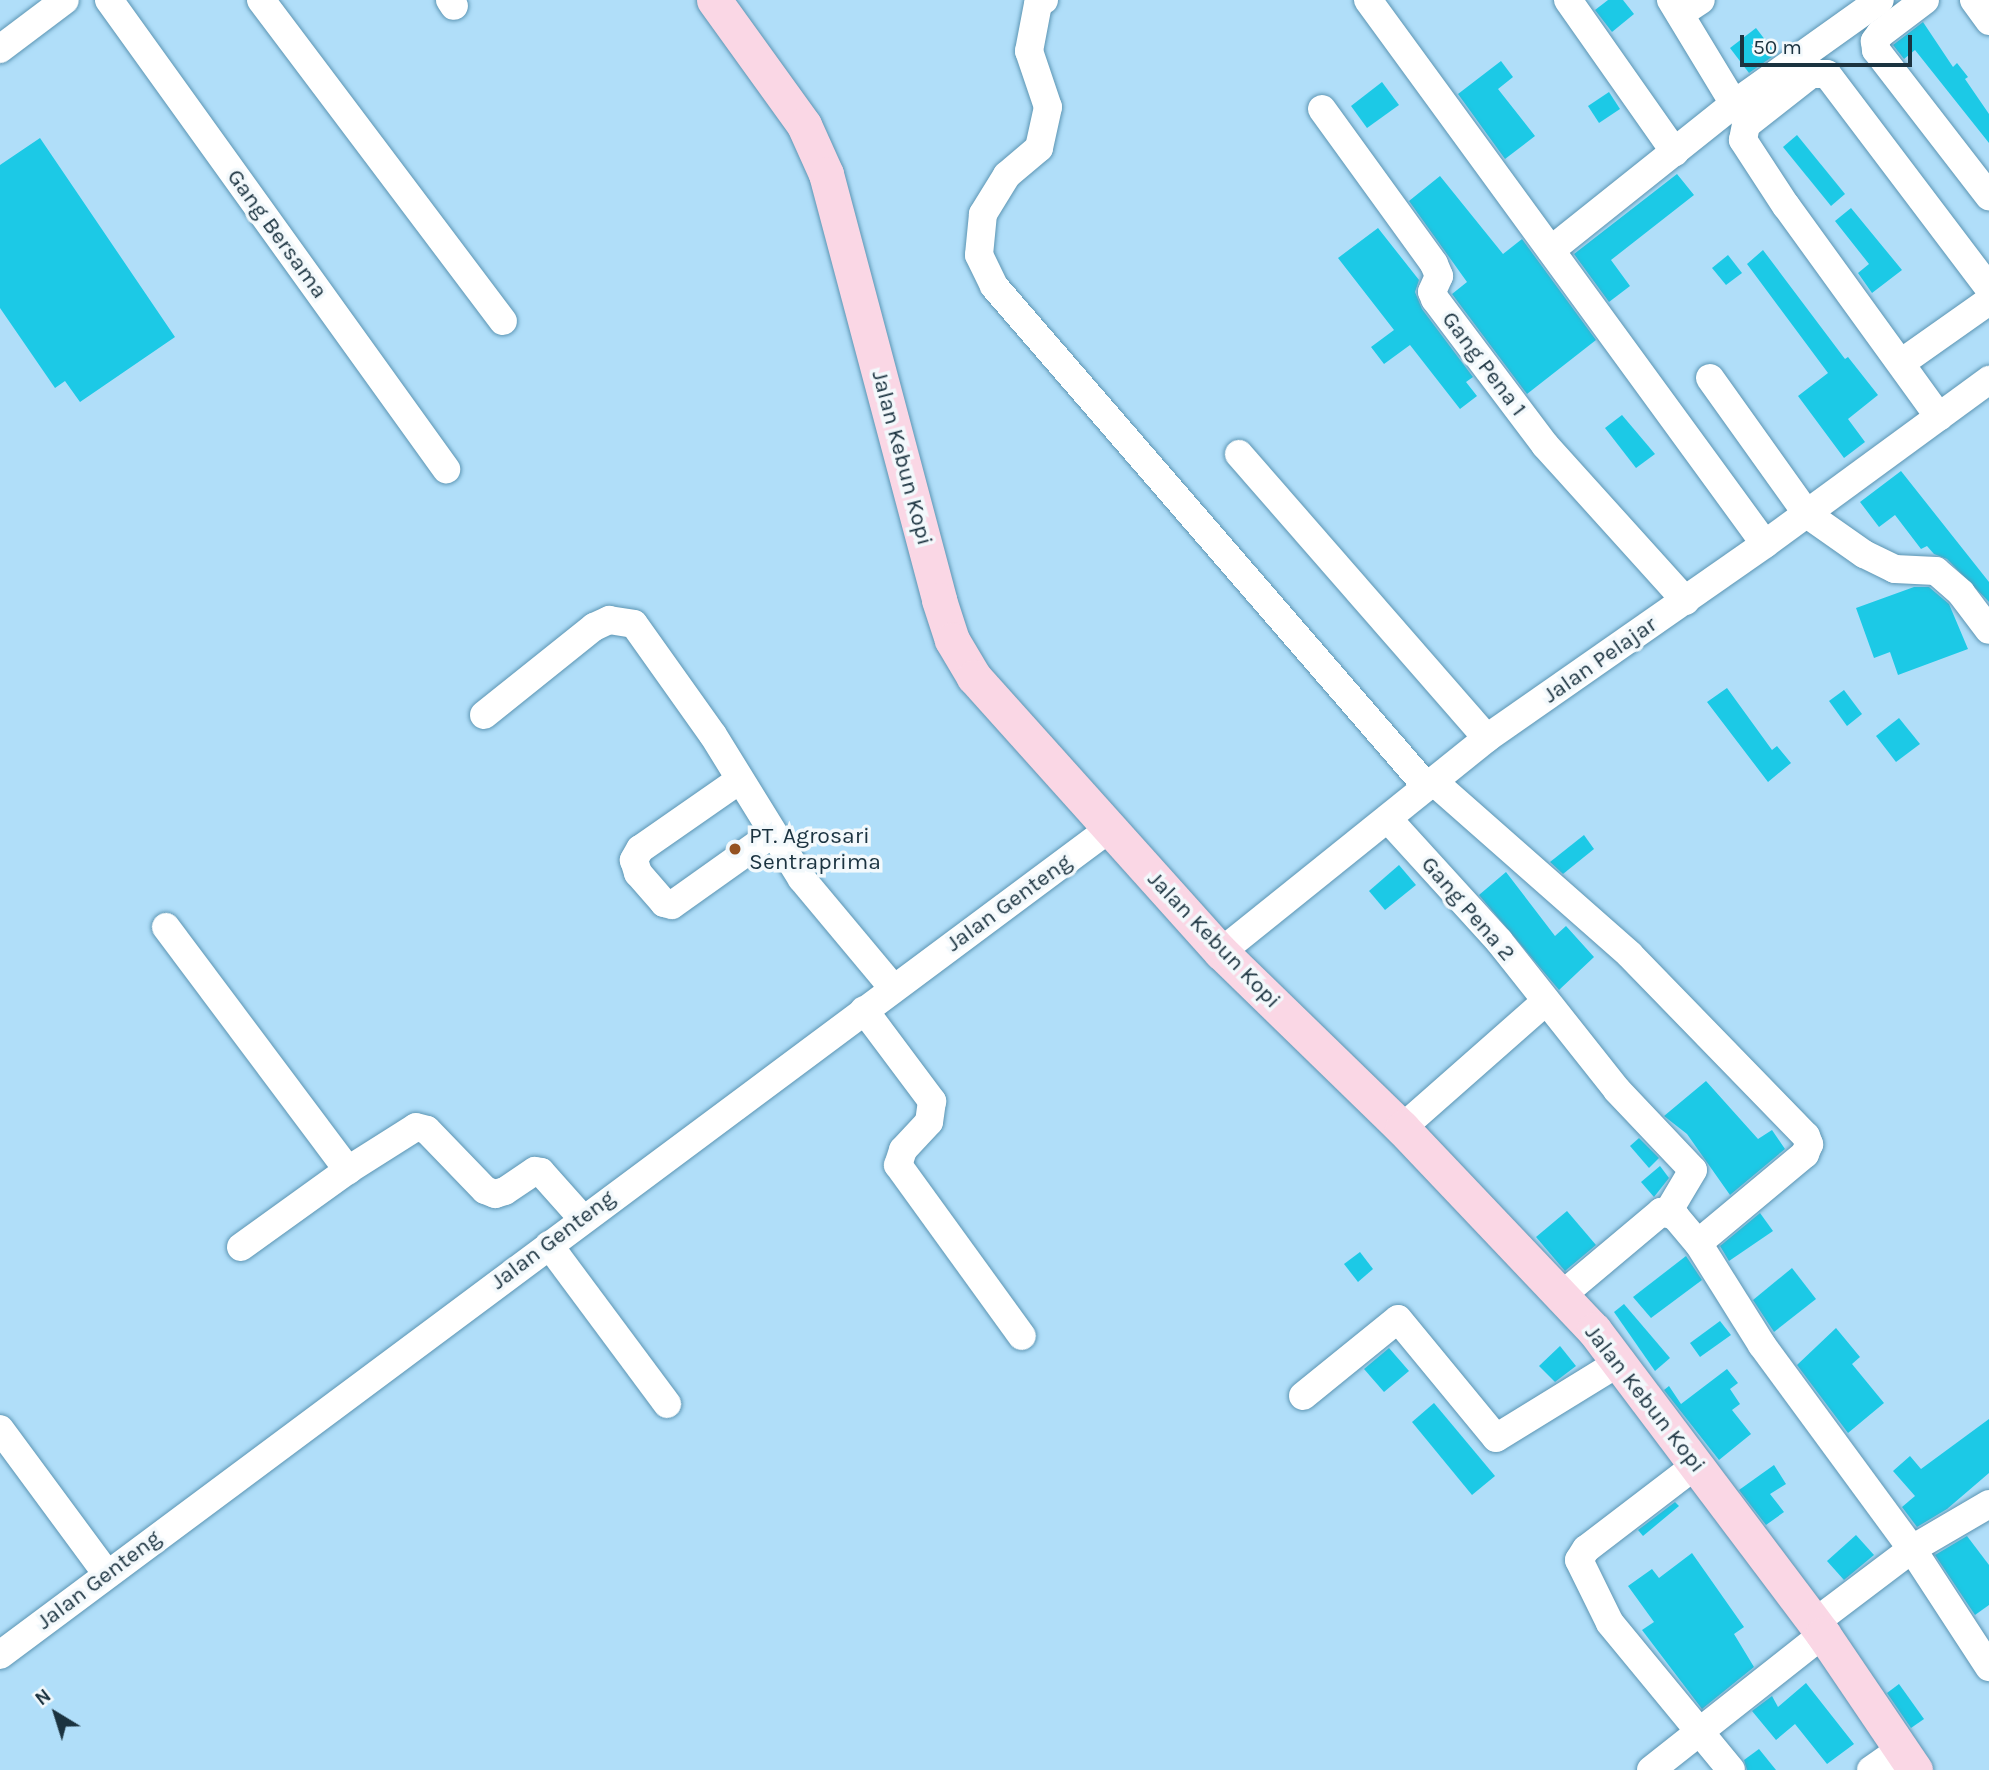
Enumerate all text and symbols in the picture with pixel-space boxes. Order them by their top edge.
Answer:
scale bar [1744,21,1916,65]
text: 50 m [1753,35,1802,59]
street label: Gang Bersama [221,164,333,304]
street label: Gang Pena 1 [1436,306,1532,422]
street label: Jalan Kebun Kopi [865,368,939,548]
street label: Jalan Pelajar [1538,611,1662,709]
place label: PT. Agrosari Sentraprima [749,822,881,876]
marker: PT. Agrosari Sentraprima [727,841,743,857]
street label: Jalan Genteng [941,848,1077,958]
street label: Gang Pena 2 [1415,851,1521,967]
street label: Jalan Kebun Kopi [1142,866,1286,1014]
street label: Jalan Genteng [486,1184,620,1296]
street label: Jalan Kebun Kopi [1579,1320,1711,1478]
street label: Jalan Genteng [32,1524,166,1636]
north arrow [21,1679,91,1749]
text: N [31,1685,55,1710]

